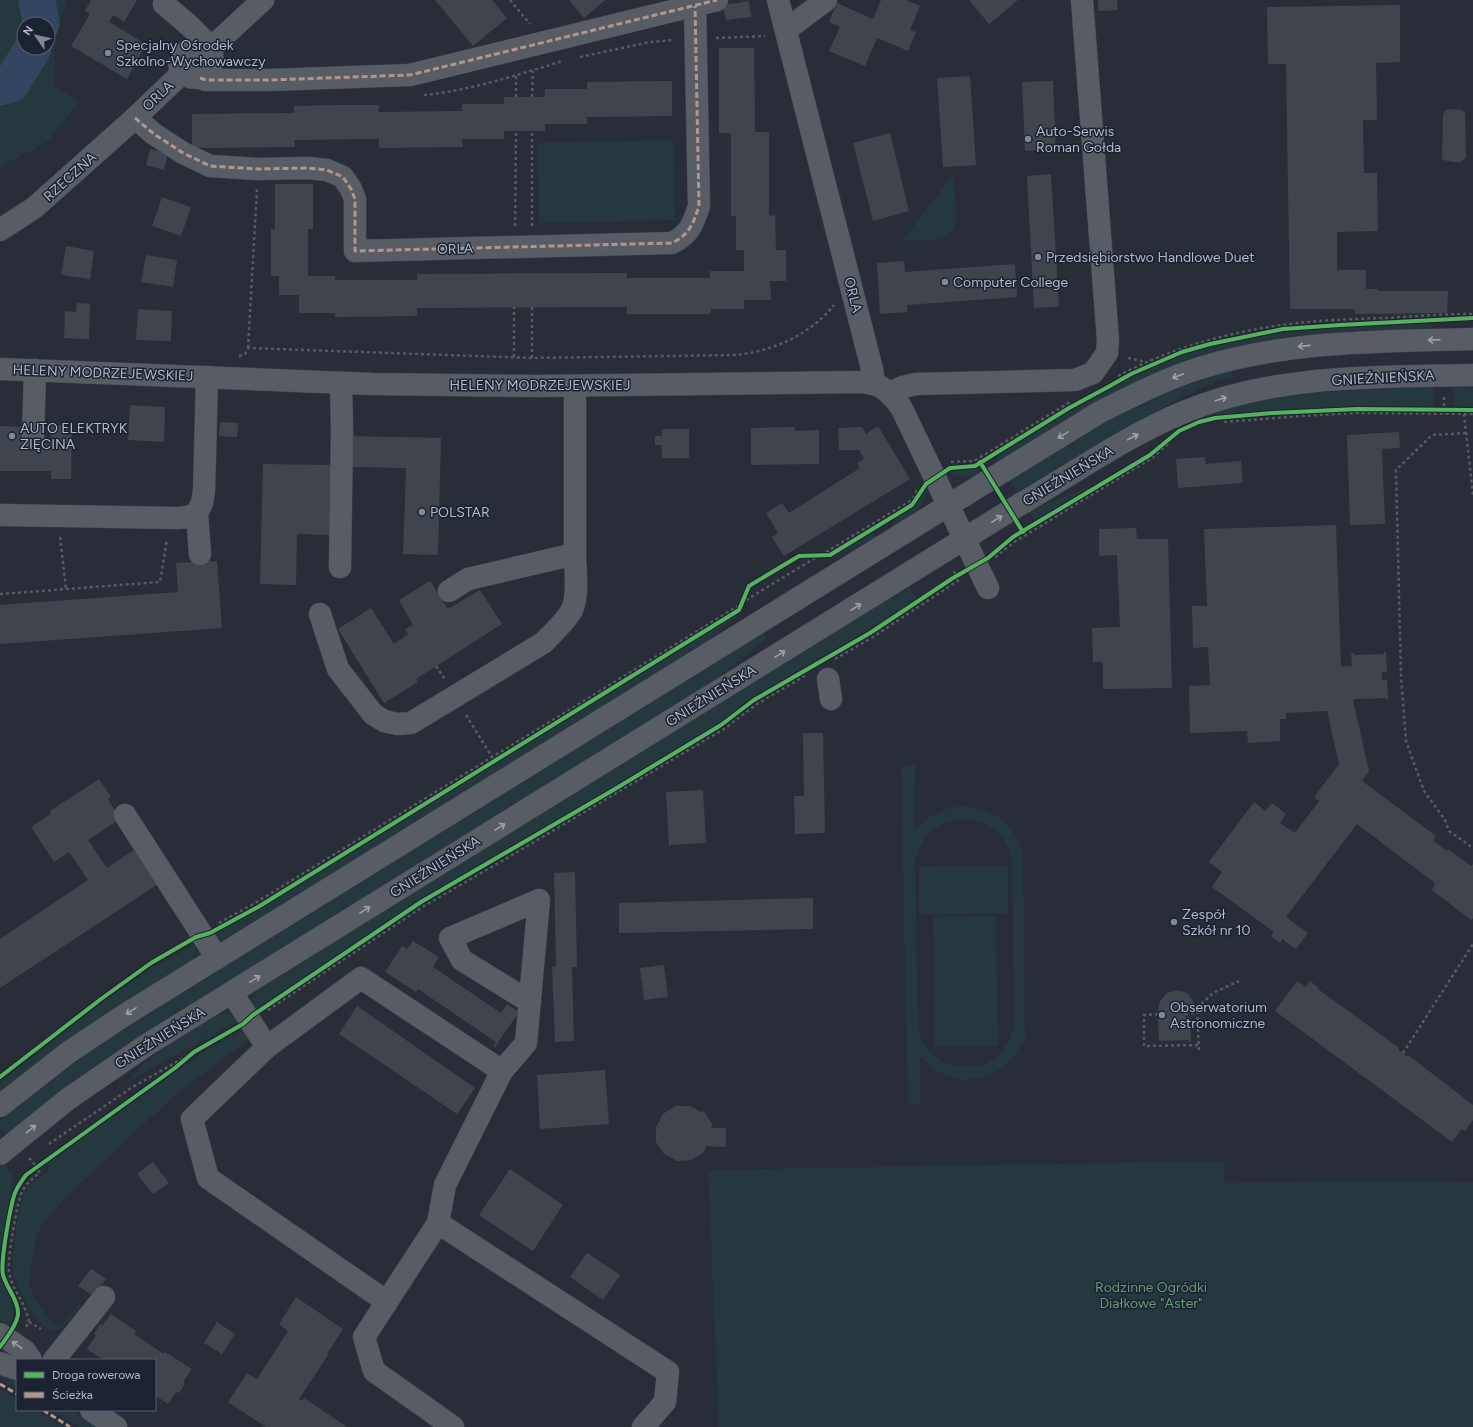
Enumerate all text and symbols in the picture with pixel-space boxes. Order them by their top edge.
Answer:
north arrow [16,16,56,56]
text: N [20,24,36,38]
place label: Specjalny Ośrodek Szkolno-Wychowawczy [116,37,266,70]
marker: Specjalny Ośrodek Szkolno-Wychowawczy [103,48,113,58]
street label: ORLA [139,77,177,115]
place label: Auto-Serwis Roman Gołda [1036,123,1121,156]
marker: Auto-Serwis Roman Gołda [1023,134,1033,144]
street label: RZECZNA [40,148,100,205]
street label: ORLA [437,240,474,258]
place label: Przedsiębiorstwo Handlowe Duet [1046,249,1254,266]
marker: Przedsiębiorstwo Handlowe Duet [1033,252,1043,262]
place label: Computer College [953,274,1069,291]
street label: ORLA [840,275,866,315]
marker: Computer College [940,277,950,287]
one-way arrow [1428,337,1441,344]
one-way arrow [1298,342,1311,350]
street label: HELENY MODRZEJEWSKIEJ [12,361,194,385]
street label: GNIEŹNIEŃSKA [1331,367,1435,389]
one-way arrow [1172,372,1184,380]
street label: HELENY MODRZEJEWSKIEJ [450,377,630,394]
one-way arrow [1215,395,1228,402]
place label: AUTO ELEKTRYK ZIĘCINA [20,420,128,453]
marker: AUTO ELEKTRYK ZIĘCINA [7,431,17,441]
one-way arrow [1057,432,1069,440]
one-way arrow [1127,433,1139,441]
street label: GNIEŹNIEŃSKA [1020,442,1117,510]
place label: POLSTAR [430,504,490,521]
marker: POLSTAR [417,507,427,517]
one-way arrow [991,514,1003,522]
one-way arrow [850,602,862,610]
one-way arrow [774,649,786,657]
street label: GNIEŹNIEŃSKA [663,661,760,730]
one-way arrow [494,823,505,831]
street label: GNIEŹNIEŃSKA [387,832,484,901]
one-way arrow [359,906,371,914]
place label: Zespół Szkół nr 10 [1182,906,1250,939]
marker: Zespół Szkół nr 10 [1169,917,1179,927]
one-way arrow [249,974,261,982]
place label: Obserwatorium Astronomiczne [1170,999,1267,1032]
street label: GNIEŹNIEŃSKA [112,1003,209,1072]
one-way arrow [126,1007,137,1015]
marker: Obserwatorium Astronomiczne [1157,1010,1167,1020]
one-way arrow [25,1124,36,1133]
park label: Rodzinne Ogródki Diałkowe "Aster" [1095,1279,1207,1312]
one-way arrow [12,1341,23,1349]
legend [16,1359,156,1411]
text: Droga rowerowa [52,1368,140,1382]
text: Ścieżka [52,1388,93,1402]

